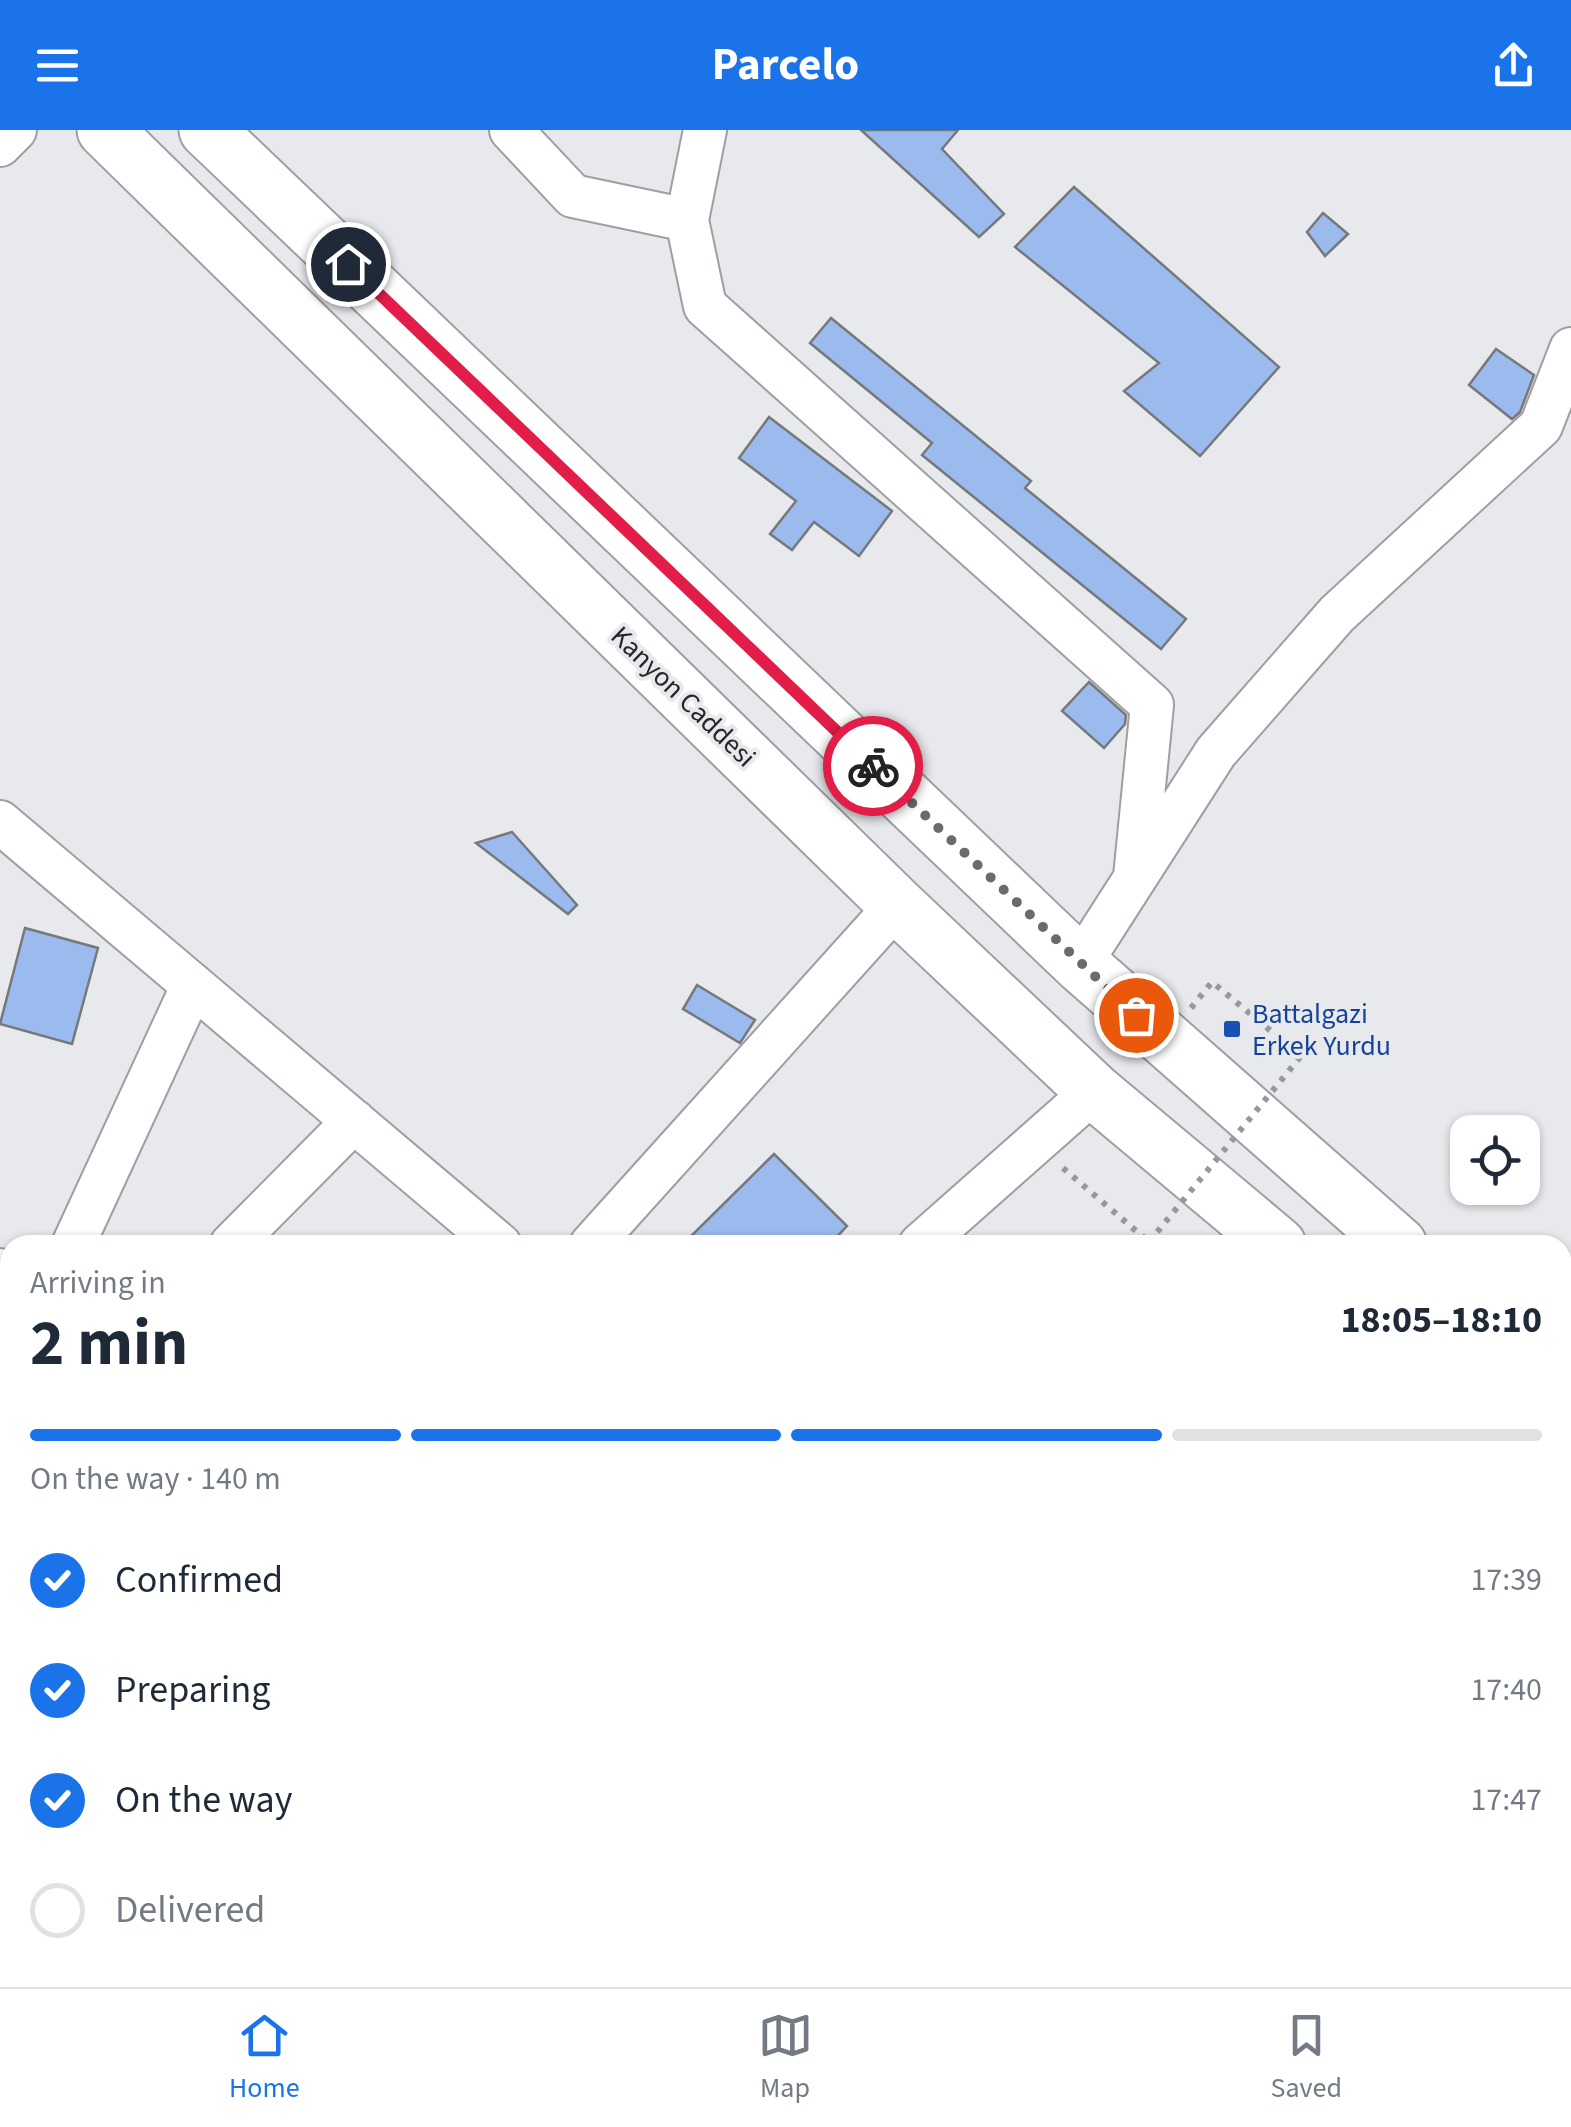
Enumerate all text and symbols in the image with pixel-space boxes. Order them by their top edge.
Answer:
text: Parcelo [712,33,859,97]
icon: menu [30,38,85,93]
icon: share [1486,38,1541,93]
pin [306,222,391,307]
icon: home [321,237,376,292]
street label: Kanyon Caddesi [602,617,765,777]
courier [823,716,923,816]
icon: bike [846,739,901,794]
pin [1094,973,1179,1058]
icon: bag [1109,988,1164,1043]
place label: Battalgazi Erkek Yurdu [1252,994,1391,1066]
marker: Battalgazi Erkek Yurdu [1221,1018,1243,1040]
map controls [1450,1115,1540,1205]
button: locate [1450,1115,1540,1205]
text: Arriving in [30,1260,166,1306]
text: 18:05–18:10 [1340,1293,1542,1347]
text: 2 min [30,1297,188,1390]
text: On the way · 140 m [30,1456,281,1502]
icon: check [30,1553,85,1608]
text: Confirmed [115,1553,283,1607]
text: 17:39 [1470,1557,1542,1603]
icon: check [30,1663,85,1718]
text: Preparing [115,1663,270,1717]
text: 17:40 [1470,1667,1542,1713]
icon: check [30,1773,85,1828]
text: On the way [115,1773,292,1827]
text: 17:47 [1470,1777,1542,1823]
text: Delivered [115,1883,265,1937]
tab: Home [229,2008,300,2108]
tab: Map [758,2008,813,2108]
tab: Saved [1271,2008,1342,2108]

